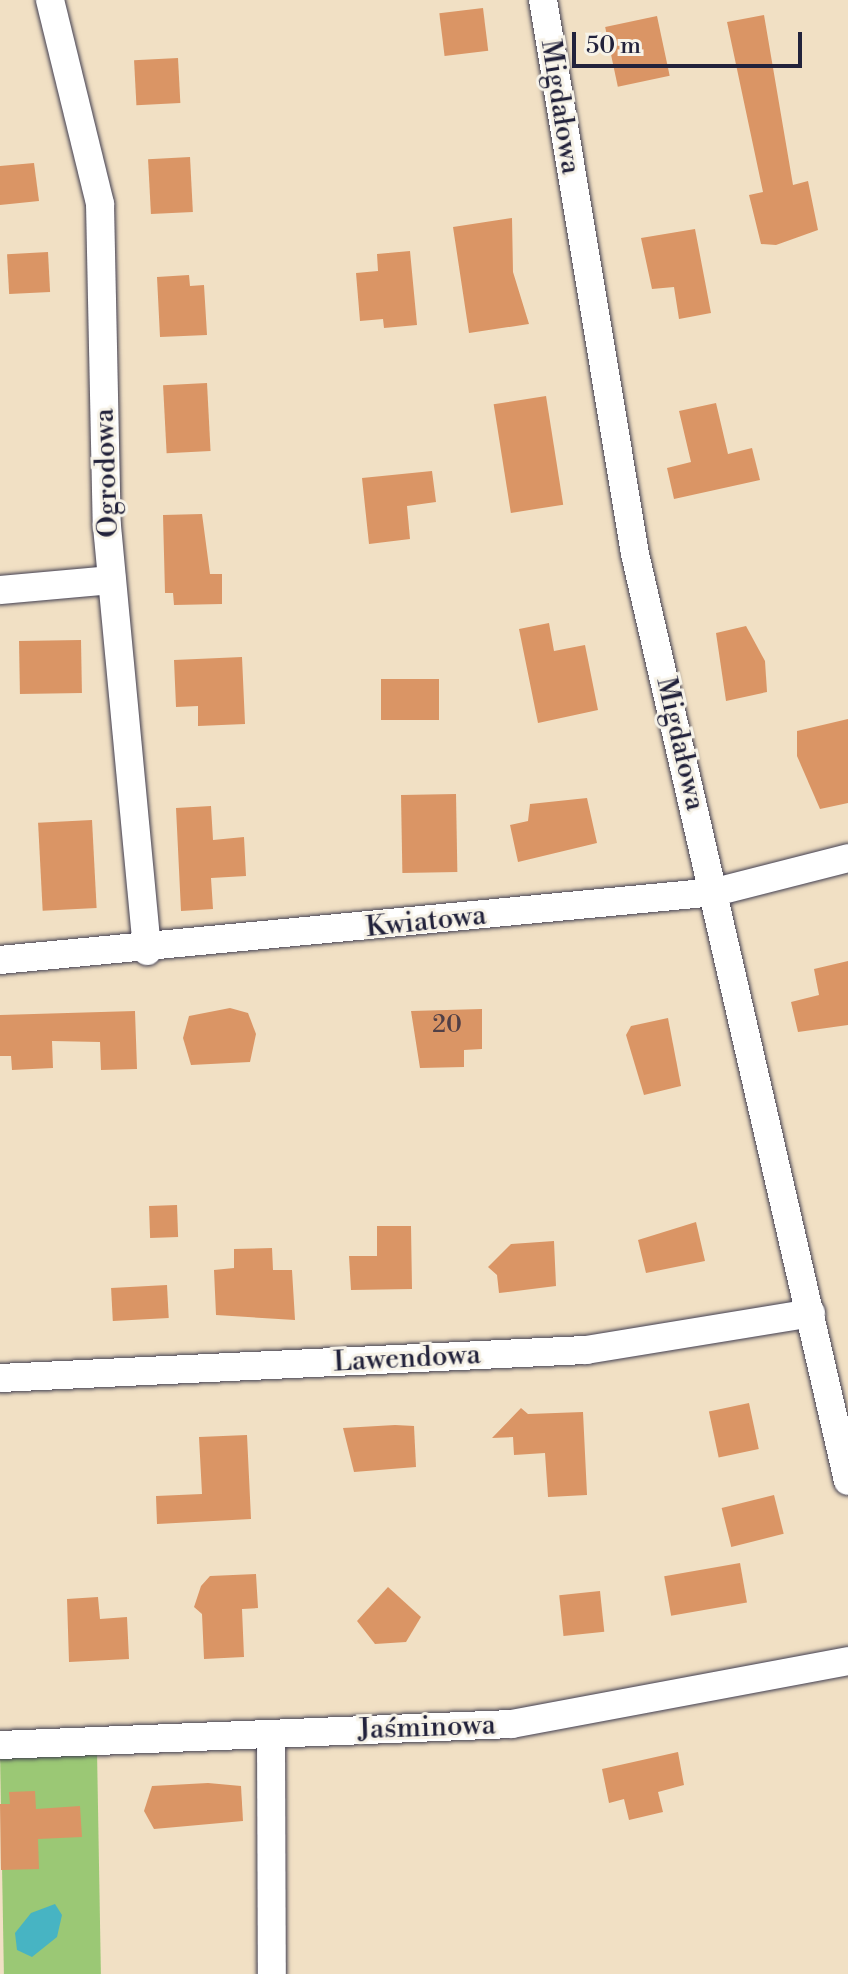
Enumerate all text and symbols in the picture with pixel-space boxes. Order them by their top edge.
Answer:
scale bar [576,16,806,66]
text: 50 m [586,31,641,61]
street label: Migdałowa [533,37,587,177]
street label: Ogrodowa [88,408,126,538]
street label: Migdałowa [648,674,712,814]
street label: Kwiatowa [364,899,488,945]
house number: 20 [432,1012,462,1040]
street label: Lawendowa [333,1338,481,1380]
street label: Jaśminowa [358,1709,496,1747]

